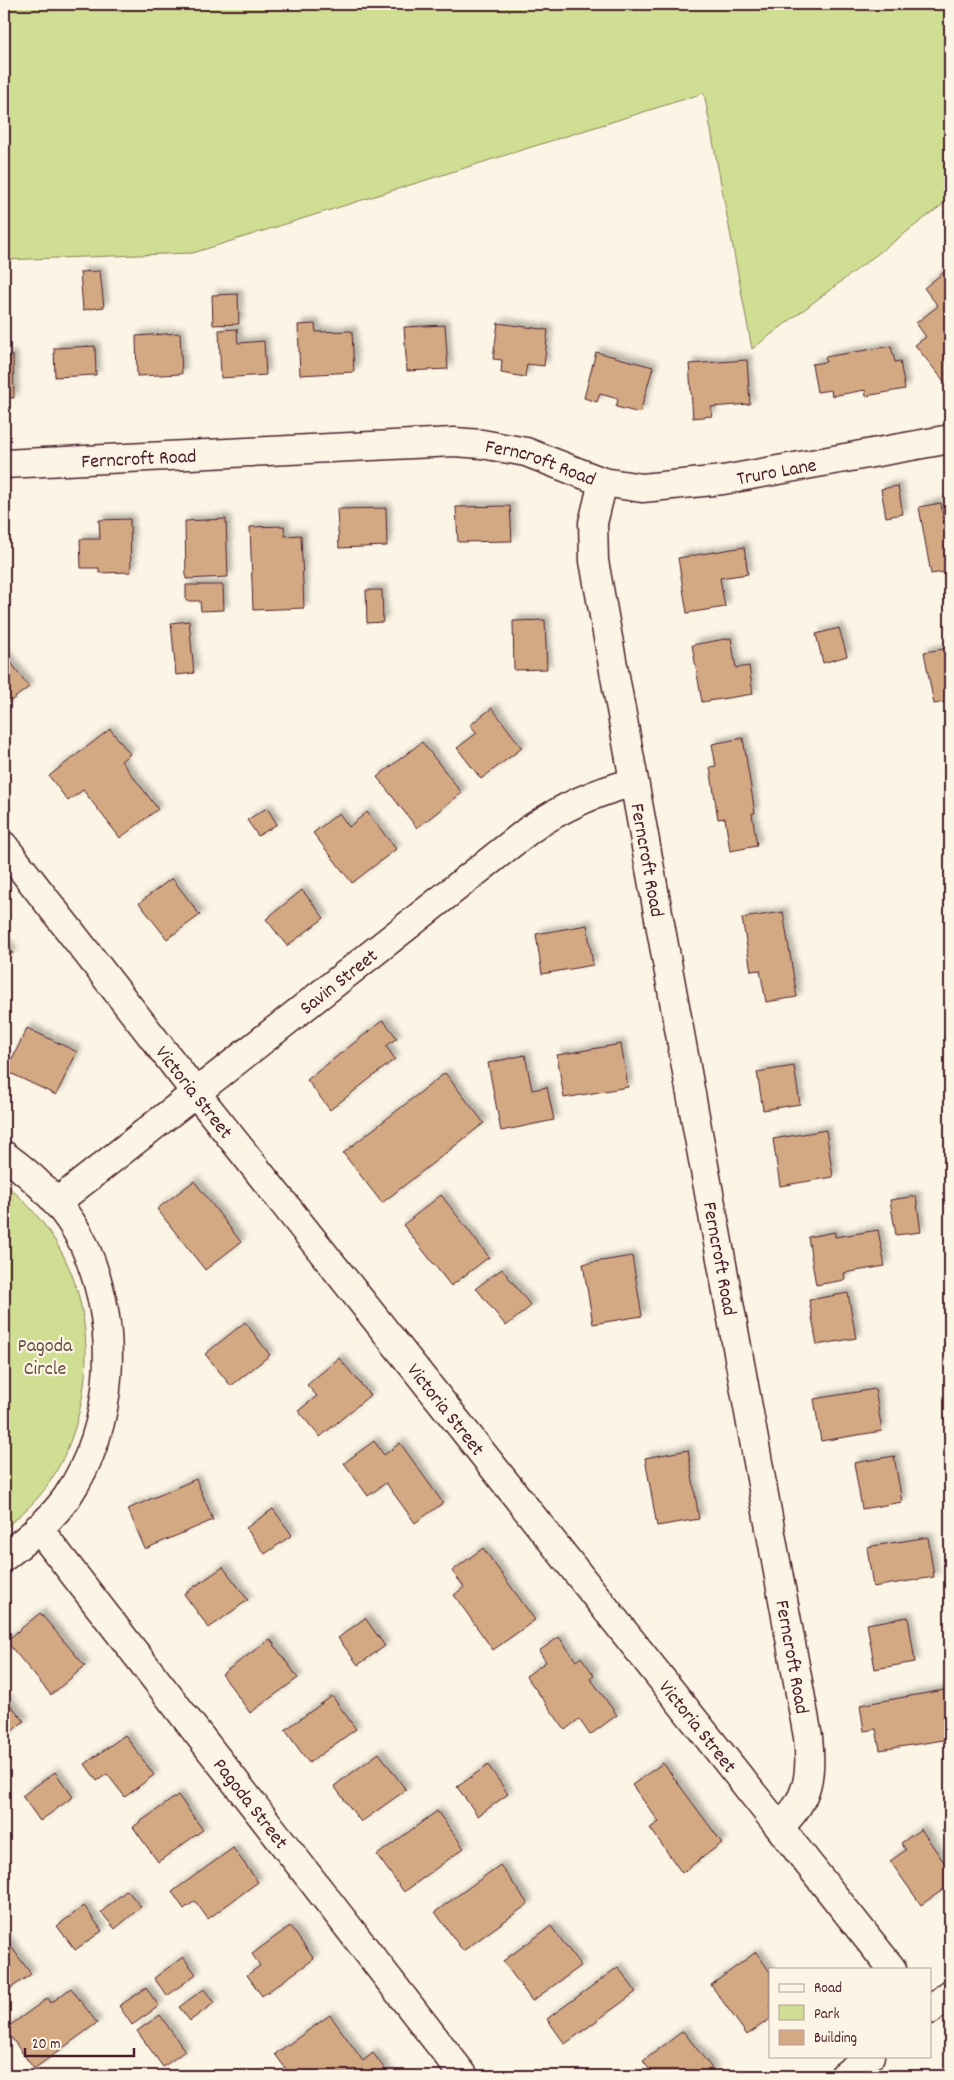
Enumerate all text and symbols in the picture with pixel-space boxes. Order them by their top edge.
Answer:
street label: Ferncroft Road [483,434,599,495]
street label: Ferncroft Road [81,444,197,477]
street label: Truro Lane [735,452,819,494]
street label: Ferncroft Road [621,801,670,920]
street label: Savin Street [295,943,385,1023]
street label: Victoria Street [147,1041,238,1146]
street label: Ferncroft Road [694,1200,742,1318]
park label: Pagoda Circle [18,1333,73,1384]
street label: Victoria Street [399,1358,490,1463]
street label: Ferncroft Road [766,1598,815,1717]
street label: Victoria Street [651,1675,742,1780]
street label: Pagoda Street [205,1753,293,1856]
legend [769,1968,932,2058]
text: Road [814,1978,842,2000]
text: Park [814,2004,840,2026]
scale bar [25,2025,134,2057]
text: Building [814,2028,857,2050]
text: 20 m [32,2034,60,2056]

